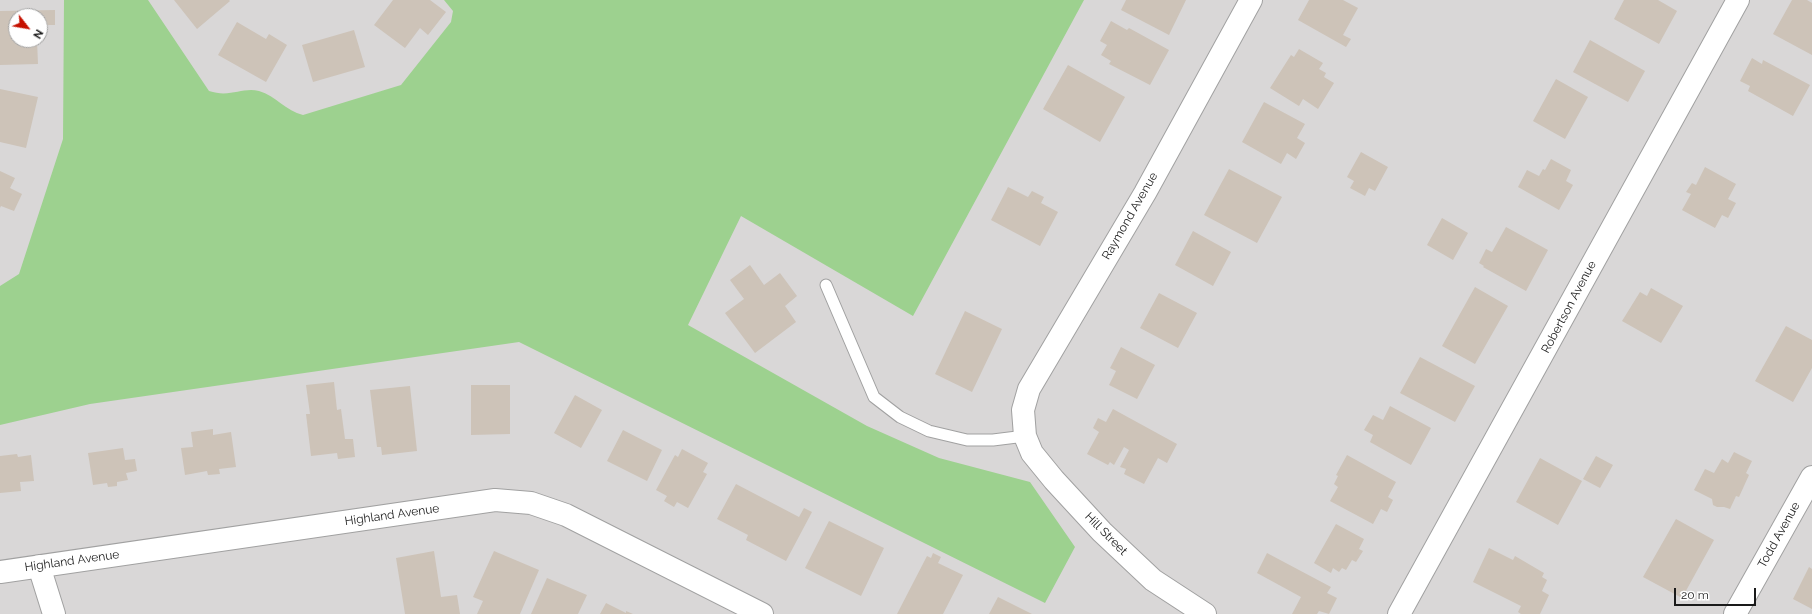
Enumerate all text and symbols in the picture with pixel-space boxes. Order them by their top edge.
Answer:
north arrow [8,8,48,48]
text: N [30,27,46,41]
street label: Raymond Avenue [1099,170,1161,262]
street label: Robertson Avenue [1539,258,1599,356]
street label: Todd Avenue [1755,499,1803,571]
street label: Highland Avenue [344,501,440,529]
street label: Hill Street [1082,510,1130,558]
street label: Highland Avenue [24,547,120,575]
scale bar [1676,580,1758,606]
text: 20 m [1681,588,1709,602]

